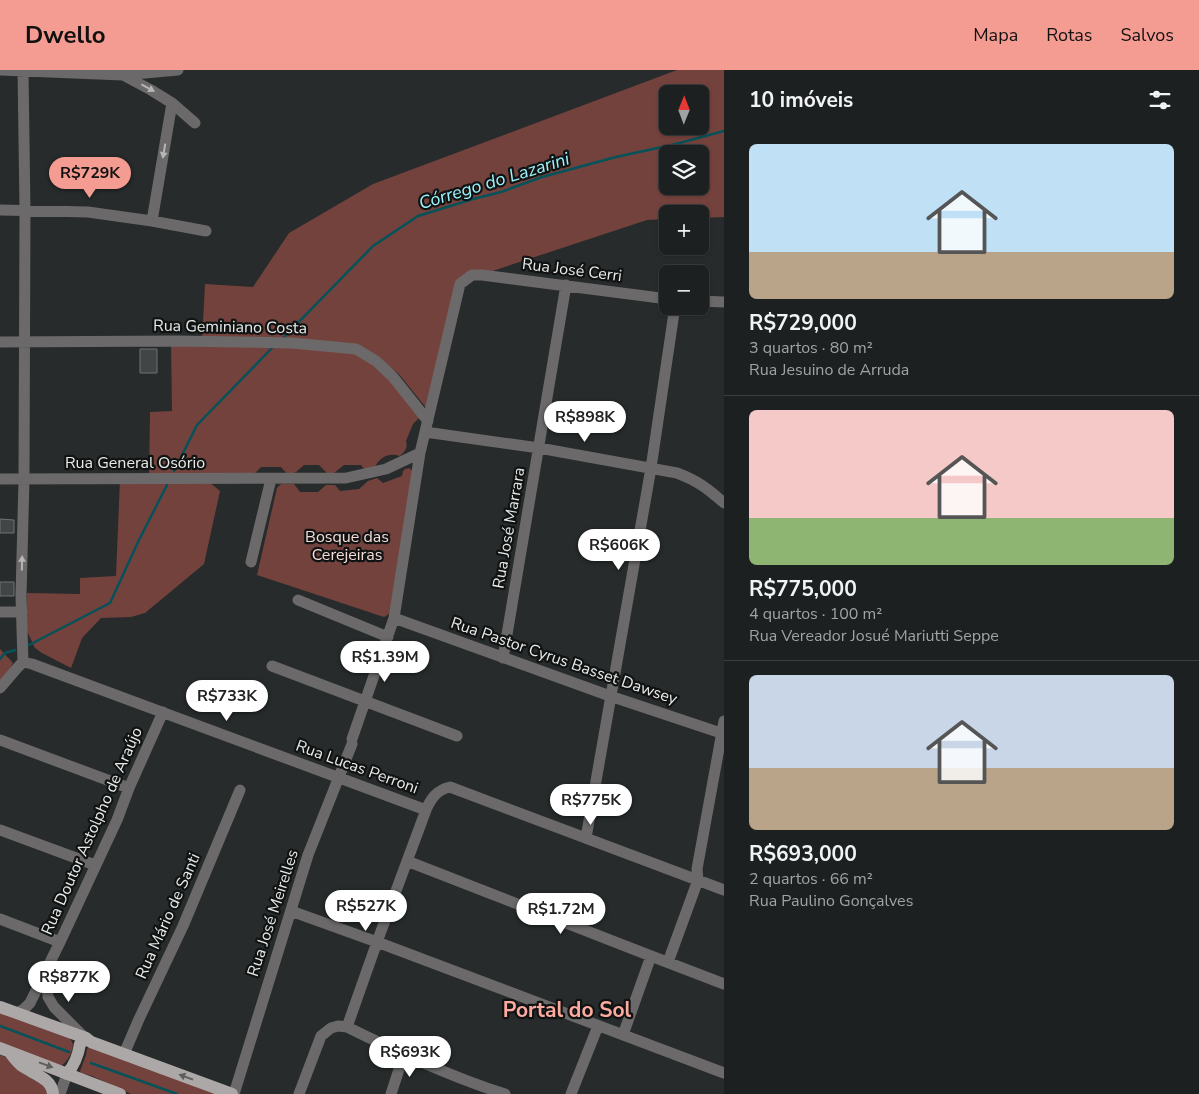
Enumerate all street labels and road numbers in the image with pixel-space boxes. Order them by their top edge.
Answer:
street label: Rua José Cerri [521,253,623,287]
street label: Rua Geminiano Costa [153,315,307,339]
street label: Rua General Osório [65,452,205,474]
street label: Rua José Marrara [488,466,530,590]
street label: Rua Pastor Cyrus Basset Dawsey [448,612,681,710]
street label: Rua Doutor Astolpho de Araújo [36,723,148,938]
street label: Rua Lucas Perroni [293,735,421,799]
street label: Rua José Meirelles [242,847,304,979]
street label: Rua Mário de Santi [130,850,206,982]

